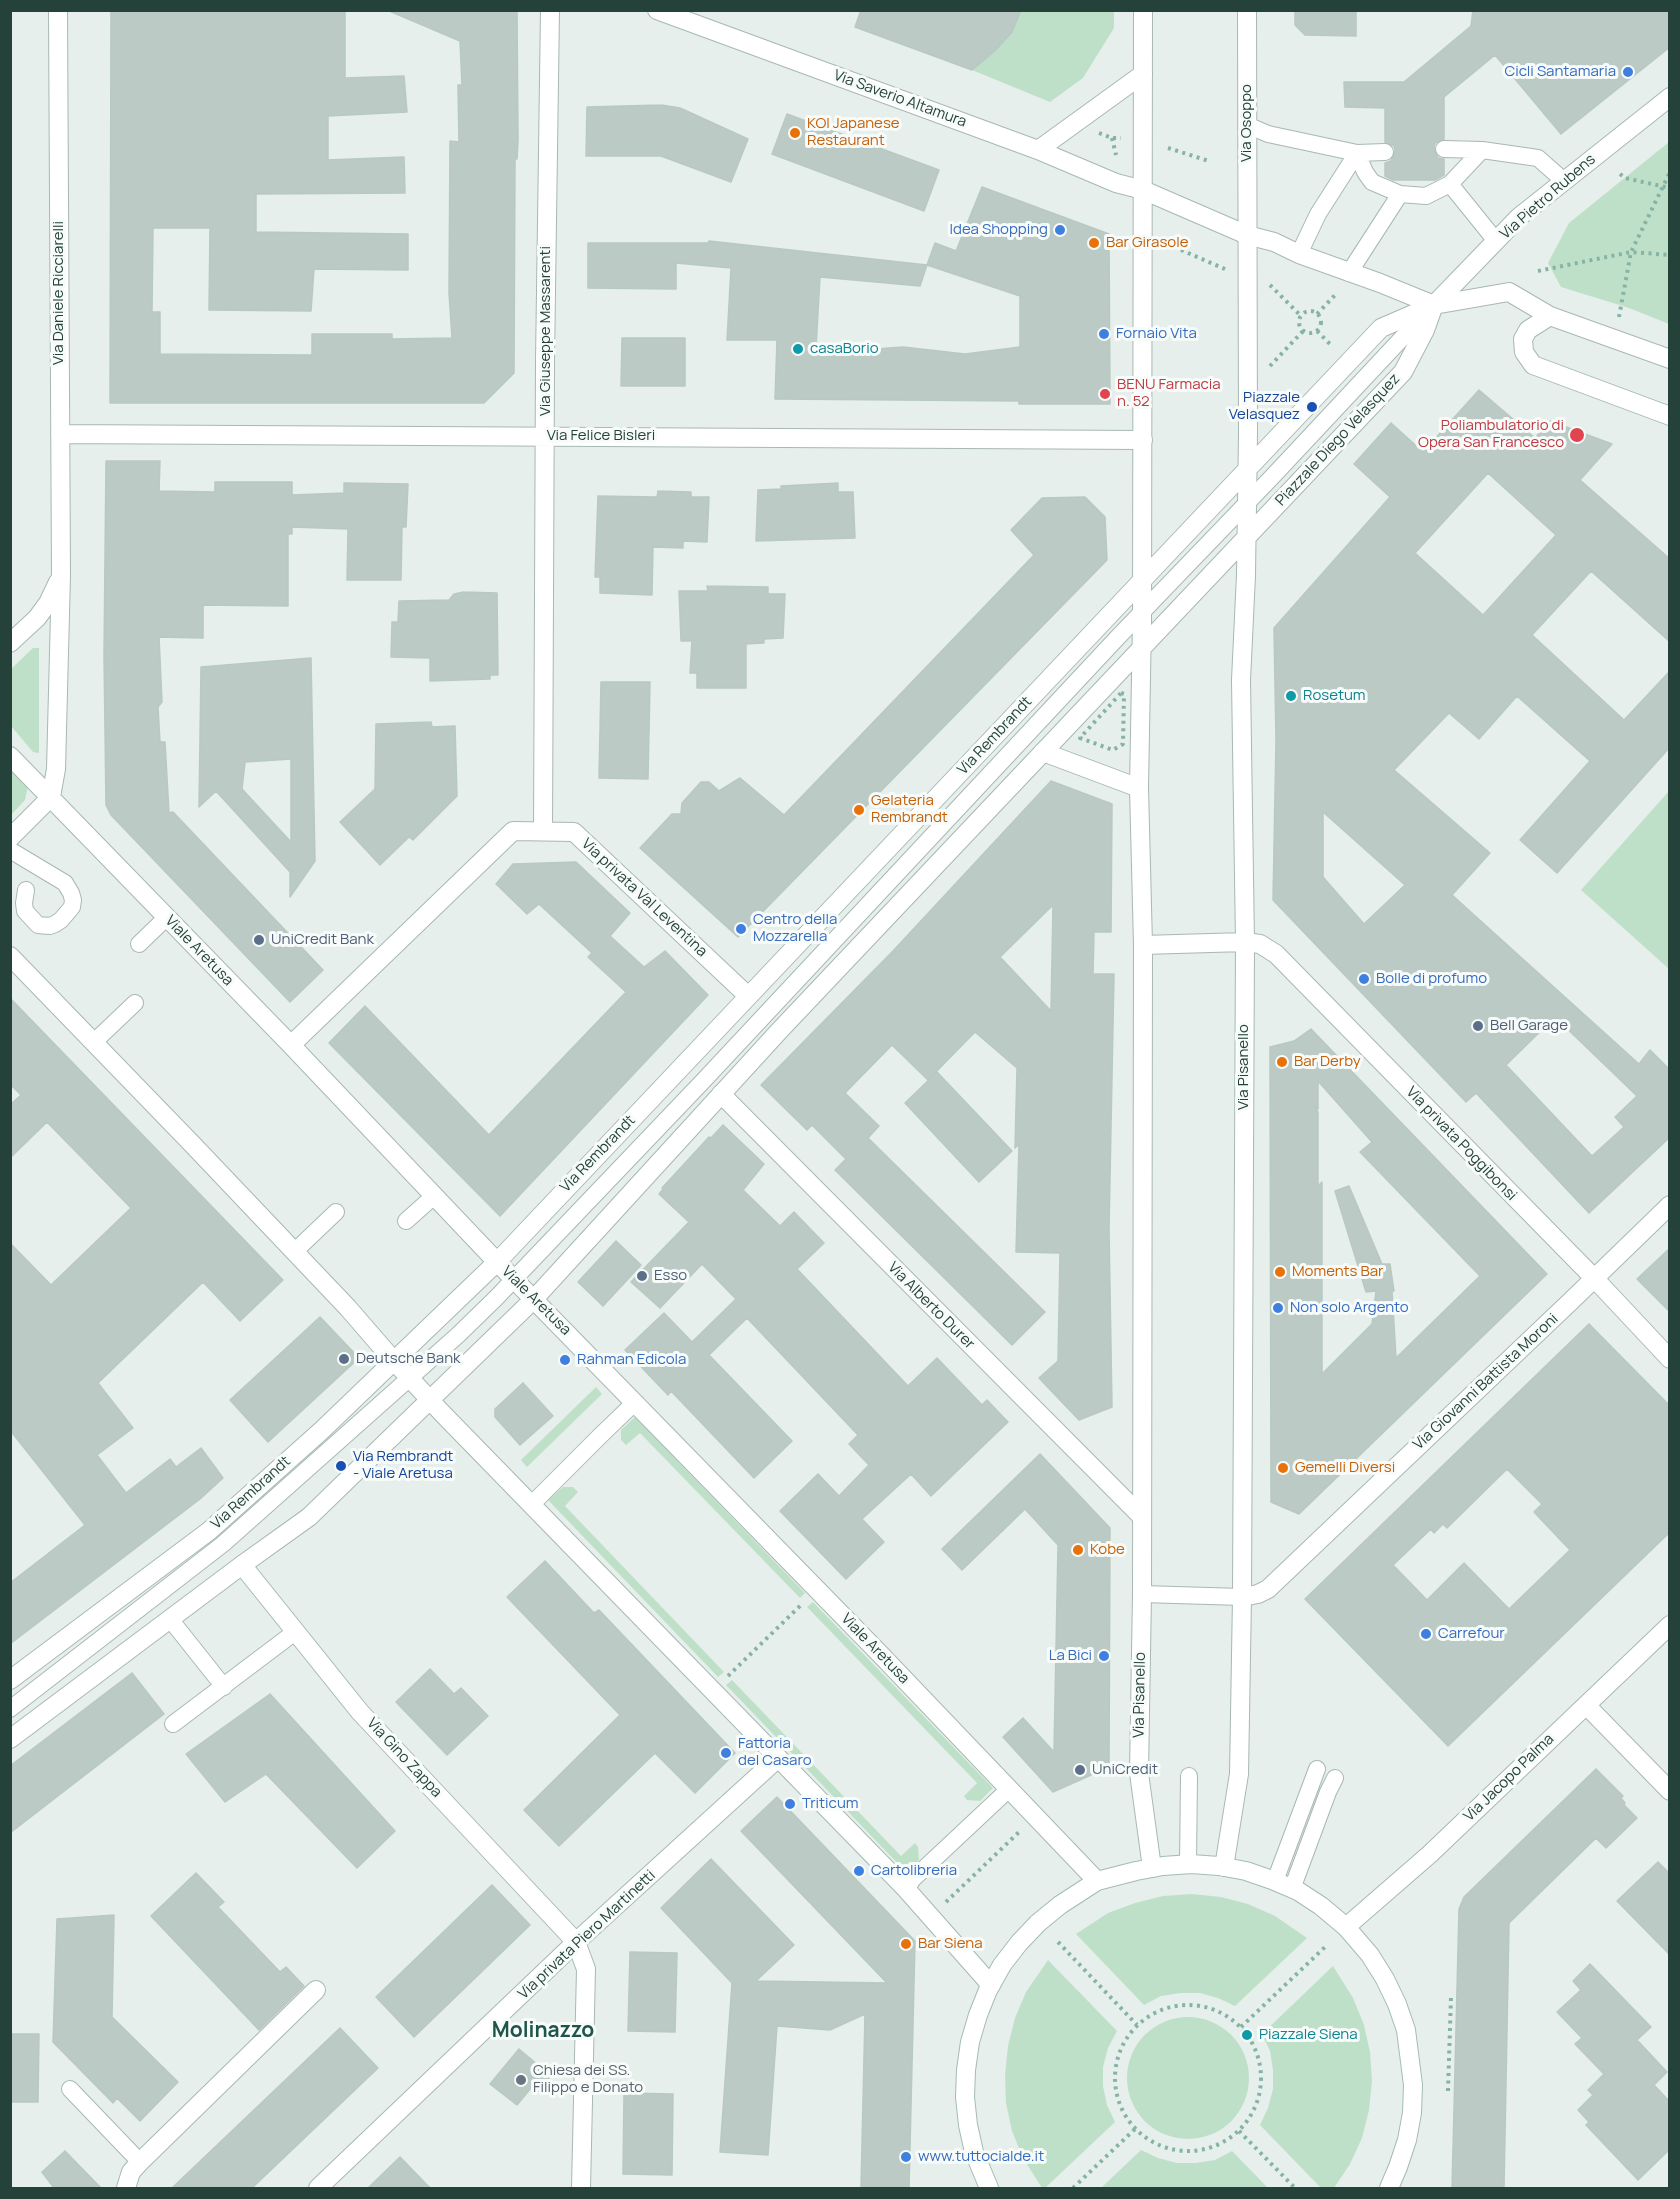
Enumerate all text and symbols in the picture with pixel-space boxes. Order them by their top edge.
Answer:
place label: Cicli Santamaria [1505,63,1616,81]
marker: Cicli Santamaria [1621,65,1635,79]
street label: Via Saverio Altamura [831,67,969,131]
street label: Via Osoppo [1238,84,1256,162]
place label: KOI Japanese Restaurant [807,115,900,150]
marker: KOI Japanese Restaurant [788,126,802,140]
street label: Via Pietro Rubens [1497,151,1599,243]
street label: Via Daniele Ricciarelli [50,221,68,365]
place label: Idea Shopping [950,221,1048,239]
marker: Idea Shopping [1053,223,1067,237]
place label: Bar Girasole [1106,234,1188,252]
marker: Bar Girasole [1087,236,1101,250]
street label: Via Giuseppe Massarenti [537,246,555,416]
place label: Fornaio Vita [1116,325,1197,343]
marker: Fornaio Vita [1097,327,1111,341]
place label: casaBorio [810,340,879,358]
marker: casaBorio [791,342,805,356]
street label: Piazzale Diego Velasquez [1272,370,1404,510]
place label: BENU Farmacia n. 52 [1117,376,1220,411]
marker: BENU Farmacia n. 52 [1098,387,1112,401]
place label: Piazzale Velasquez [1229,389,1300,424]
marker: Piazzale Velasquez [1305,400,1319,414]
place label: Poliambulatorio di Opera San Francesco [1418,417,1564,452]
marker: Poliambulatorio di Opera San Francesco [1568,426,1586,444]
street label: Via Felice Bisleri [547,427,655,445]
place label: Rosetum [1303,687,1366,705]
marker: Rosetum [1284,689,1298,703]
street label: Via Rembrandt [954,693,1036,779]
place label: Gelateria Rembrandt [871,792,948,827]
marker: Gelateria Rembrandt [852,803,866,817]
street label: Via privata Val Leventina [577,835,711,961]
place label: Centro della Mozzarella [753,911,837,946]
street label: Viale Aretusa [161,912,237,990]
marker: Centro della Mozzarella [734,922,748,936]
place label: UniCredit Bank [271,931,374,949]
marker: UniCredit Bank [252,933,266,947]
place label: Bolle di profumo [1376,970,1487,988]
marker: Bolle di profumo [1357,972,1371,986]
place label: Bell Garage [1490,1017,1568,1035]
marker: Bell Garage [1471,1019,1485,1033]
street label: Via Pisanello [1235,1024,1253,1110]
place label: Bar Derby [1294,1053,1361,1071]
marker: Bar Derby [1275,1055,1289,1069]
street label: Via privata Poggibonsi [1402,1083,1520,1205]
street label: Via Rembrandt [557,1112,639,1196]
street label: Via Alberto Durer [884,1259,978,1353]
street label: Viale Aretusa [498,1263,574,1339]
place label: Moments Bar [1292,1263,1383,1281]
marker: Moments Bar [1273,1265,1287,1279]
place label: Esso [654,1267,687,1285]
marker: Esso [635,1269,649,1283]
place label: Non solo Argento [1290,1299,1409,1317]
marker: Non solo Argento [1271,1301,1285,1315]
street label: Via Giovanni Battista Moroni [1410,1310,1562,1454]
place label: Deutsche Bank [356,1350,460,1368]
place label: Rahman Edicola [577,1351,686,1369]
marker: Deutsche Bank [337,1352,351,1366]
marker: Rahman Edicola [558,1353,572,1367]
place label: Via Rembrandt - Viale Aretusa [353,1448,453,1483]
street label: Via Rembrandt [208,1453,294,1533]
marker: Via Rembrandt - Viale Aretusa [334,1459,348,1473]
place label: Gemelli Diversi [1295,1459,1395,1477]
marker: Gemelli Diversi [1276,1461,1290,1475]
place label: Kobe [1090,1541,1125,1559]
marker: Kobe [1071,1543,1085,1557]
street label: Viale Aretusa [837,1610,913,1688]
place label: Carrefour [1438,1625,1505,1643]
marker: Carrefour [1419,1627,1433,1641]
place label: La Bici [1049,1647,1092,1665]
marker: La Bici [1097,1649,1111,1663]
street label: Via Pisanello [1130,1652,1150,1738]
street label: Via Gino Zappa [363,1715,445,1801]
street label: Via Jacopo Palma [1460,1730,1558,1826]
place label: Fattoria del Casaro [738,1735,812,1770]
marker: Fattoria del Casaro [719,1746,733,1760]
place label: UniCredit [1092,1761,1158,1779]
marker: UniCredit [1073,1763,1087,1777]
place label: Triticum [802,1795,859,1813]
marker: Triticum [783,1797,797,1811]
place label: Cartolibreria [871,1862,957,1880]
marker: Cartolibreria [852,1864,866,1878]
street label: Via privata Piero Martinetti [515,1867,659,2003]
place label: Bar Siena [918,1935,982,1953]
marker: Bar Siena [899,1937,913,1951]
district label: Molinazzo [492,2018,594,2044]
place label: Piazzale Siena [1259,2026,1357,2044]
marker: Piazzale Siena [1240,2028,1254,2042]
place label: Chiesa dei SS. Filippo e Donato [533,2062,643,2097]
marker: Chiesa dei SS. Filippo e Donato [514,2073,528,2087]
place label: www.tuttocialde.it [918,2148,1044,2166]
marker: www.tuttocialde.it [899,2150,913,2164]

